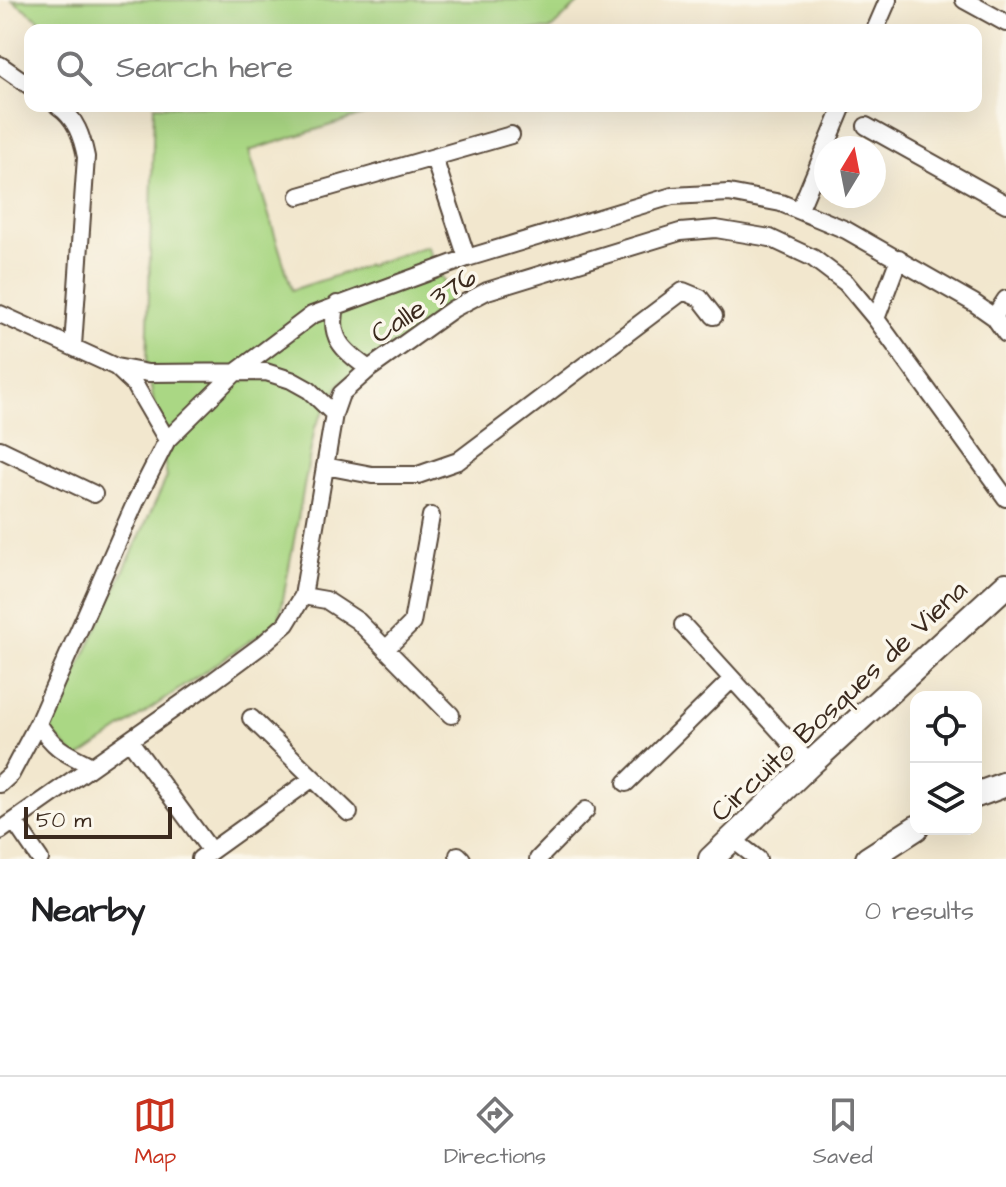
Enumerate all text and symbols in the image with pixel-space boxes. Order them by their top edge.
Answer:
search box [24,24,982,112]
icon: search [52,46,96,90]
text: Search here [116,47,293,89]
north arrow [814,136,886,208]
street label: Calle 376 [363,257,484,353]
street label: Circuito Bosques de Viena [702,571,976,831]
map controls [910,691,982,835]
button: locate [910,691,982,763]
button: layers [910,763,982,835]
scale bar [24,803,172,839]
text: 50 m [36,805,91,836]
text: Nearby [32,887,146,935]
text: 0 results [865,893,974,929]
tab: Map [133,1093,177,1172]
tab: Directions [444,1093,546,1172]
tab: Saved [813,1093,873,1172]

